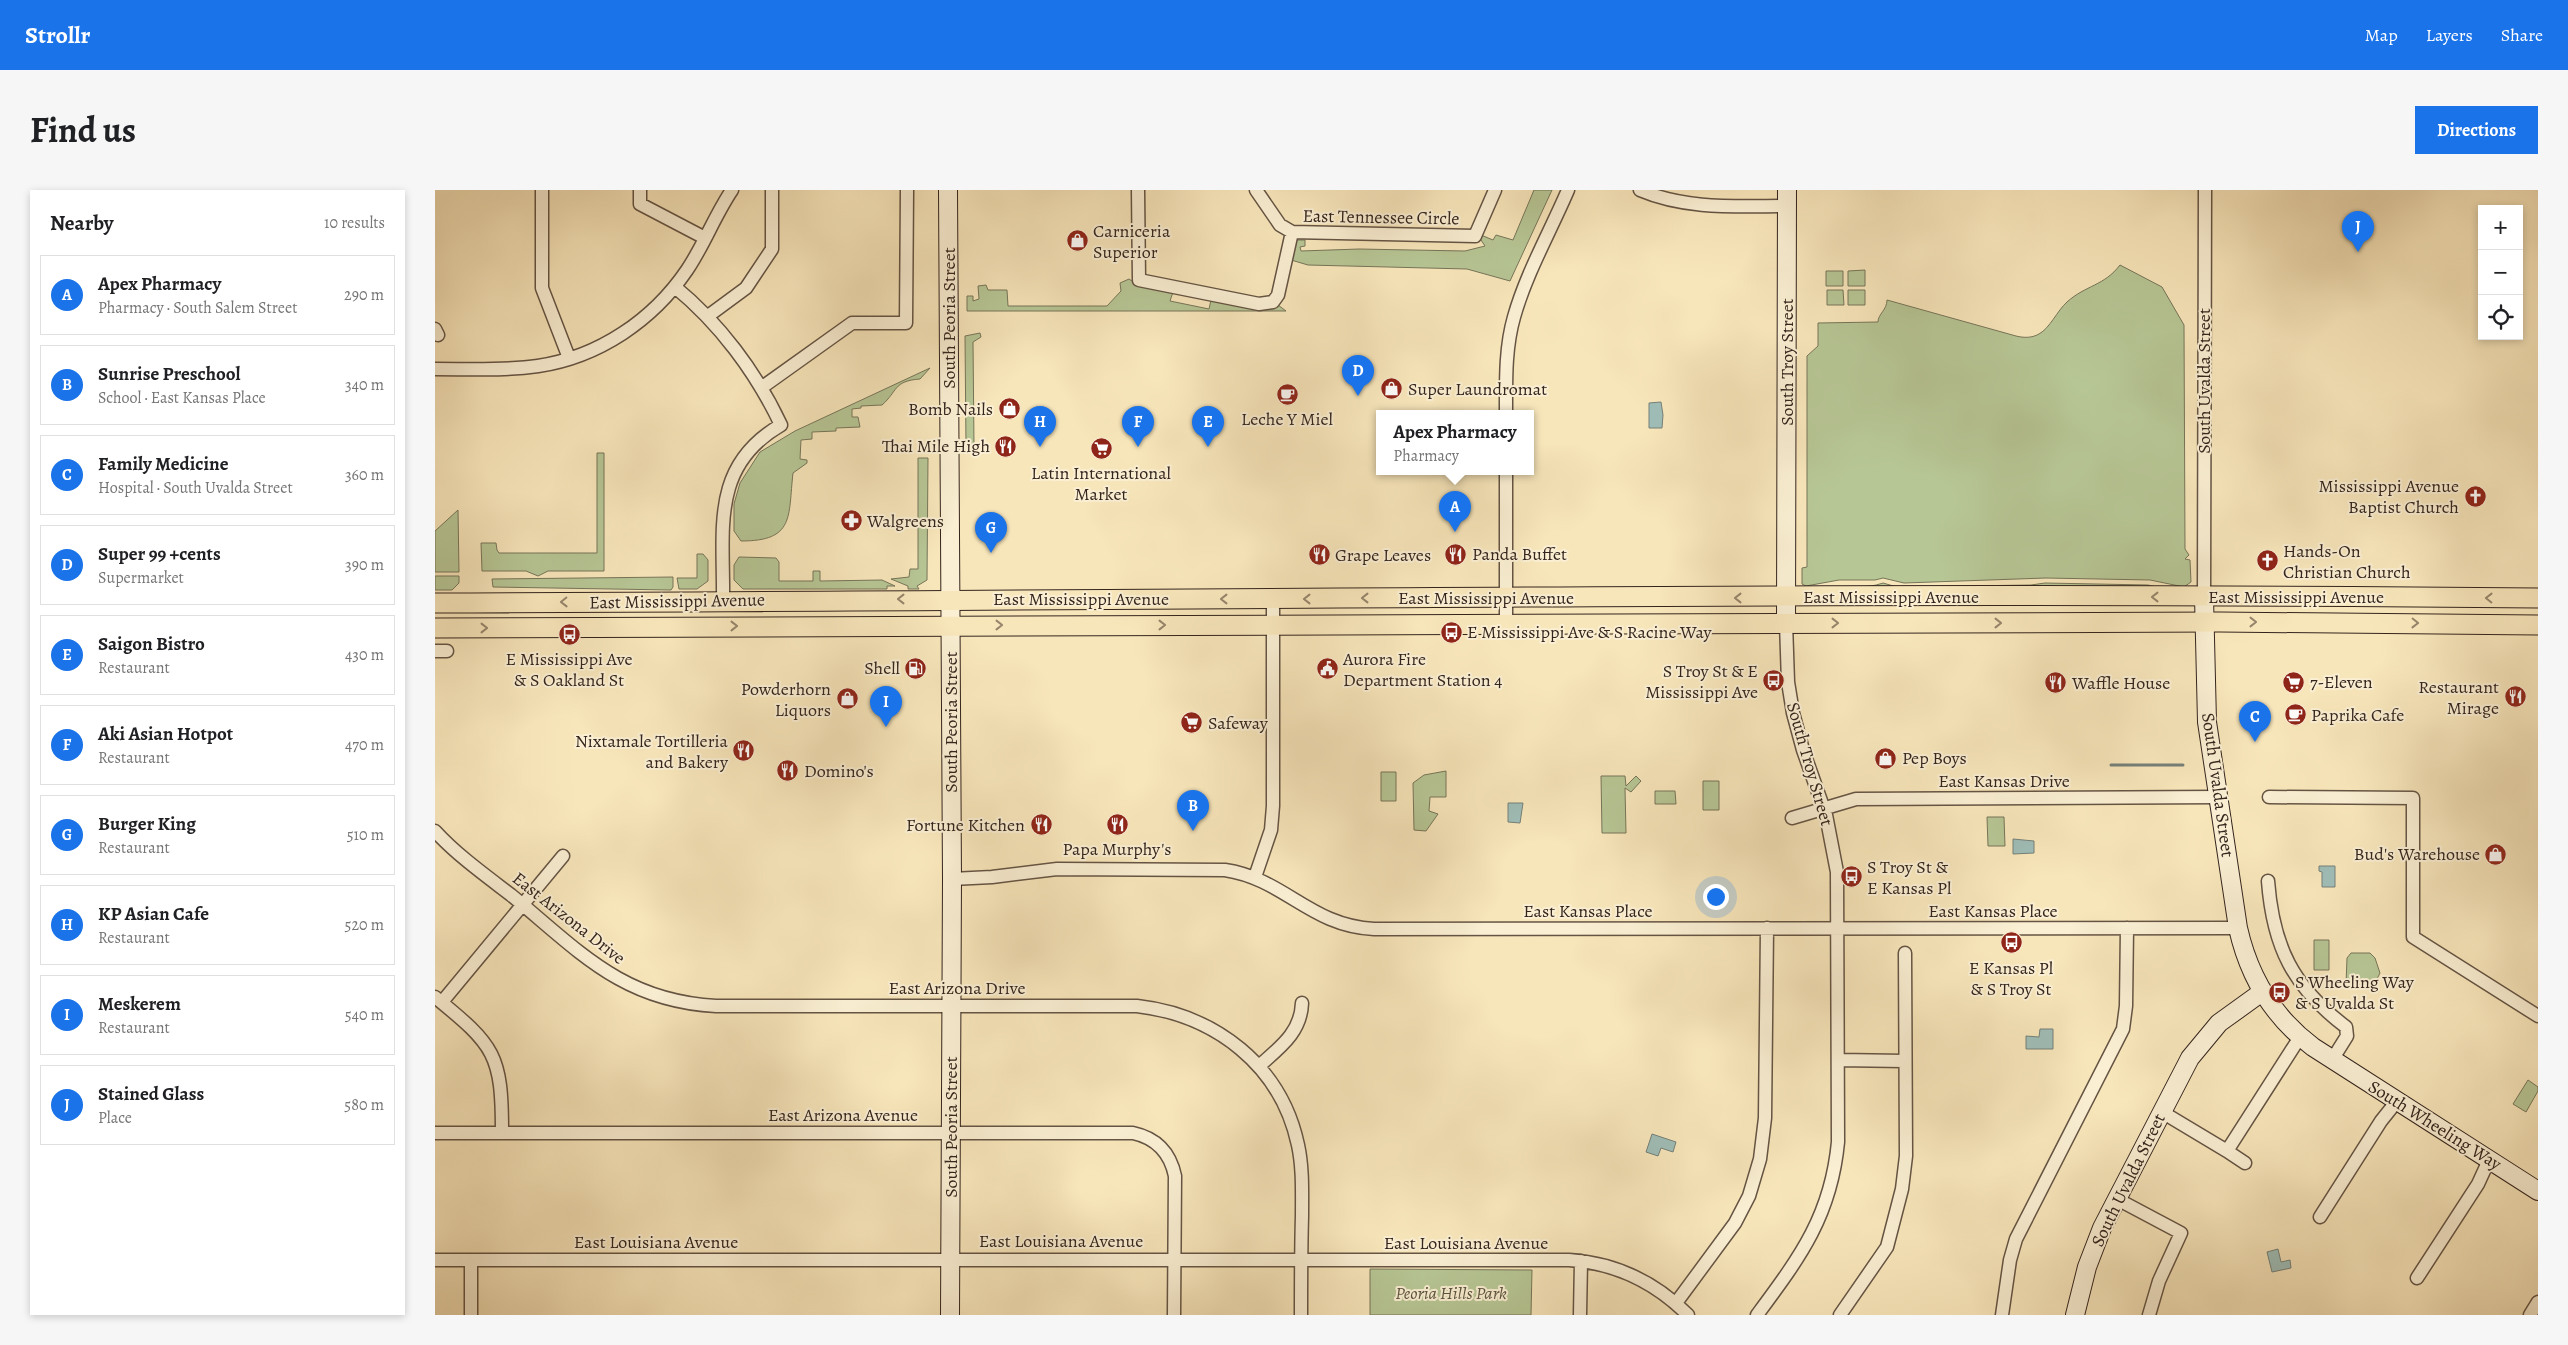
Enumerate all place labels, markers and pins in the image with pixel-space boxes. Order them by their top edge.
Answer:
pin: J [2342,211,2374,252]
place label: Carniceria Superior [1093,219,1171,264]
shop icon: Carniceria Superior [1065,229,1089,253]
pin: D [1342,355,1374,396]
shop icon: Super Laundromat [1380,377,1404,401]
place label: Super Laundromat [1408,377,1547,401]
cafe icon: Leche Y Miel [1275,382,1299,406]
place label: Bomb Nails [908,397,993,421]
shop icon: Bomb Nails [997,397,1021,421]
pin: H [1024,406,1056,447]
pin: F [1122,406,1154,447]
pin: E [1192,406,1224,447]
place label: Leche Y Miel [1241,407,1334,431]
place label: Thai Mile High [882,434,990,458]
restaurant icon: Thai Mile High [994,434,1018,458]
supermarket icon: Latin International Market [1089,436,1113,460]
place label: Latin International Market [1031,461,1172,506]
place label: Mississippi Avenue Baptist Church [2319,474,2459,519]
church icon: Mississippi Avenue Baptist Church [2463,484,2487,508]
pin: A [1439,491,1471,532]
pharmacy icon: Walgreens [839,509,863,533]
place label: Walgreens [866,509,944,533]
pin: G [975,512,1007,553]
place label: Hands-On Christian Church [2283,539,2411,584]
restaurant icon: Panda Buffet [1444,542,1468,566]
place label: Panda Buffet [1472,542,1567,566]
restaurant icon: Grape Leaves [1307,543,1331,567]
place label: Grape Leaves [1335,543,1431,567]
church icon: Hands-On Christian Church [2255,549,2279,573]
bus stop icon: E Mississippi Ave & S Racine Way [1439,620,1463,644]
place label: E Mississippi Ave & S Racine Way [1467,620,1712,644]
bus stop icon: E Mississippi Ave & S Oakland St [557,622,581,646]
place label: E Mississippi Ave & S Oakland St [505,647,633,692]
place label: Aurora Fire Department Station 4 [1342,647,1502,692]
place label: Shell [864,656,901,680]
fuel station icon: Shell [904,656,928,680]
public building icon: Aurora Fire Department Station 4 [1315,657,1339,681]
place label: S Troy St & E Mississippi Ave [1645,659,1758,704]
bus stop icon: S Troy St & E Mississippi Ave [1762,669,1786,693]
supermarket icon: 7-Eleven [2282,670,2306,694]
place label: 7-Eleven [2310,670,2373,694]
restaurant icon: Waffle House [2044,671,2068,695]
place label: Waffle House [2071,671,2170,695]
place label: Restaurant Mirage [2418,675,2499,720]
place label: Powderhorn Liquors [741,677,831,722]
restaurant icon: Restaurant Mirage [2503,685,2527,709]
pin: I [870,686,902,727]
shop icon: Powderhorn Liquors [835,687,859,711]
pin: C [2239,701,2271,742]
cafe icon: Paprika Cafe [2283,703,2307,727]
place label: Paprika Cafe [2311,703,2404,727]
supermarket icon: Safeway [1180,711,1204,735]
place label: Safeway [1208,711,1269,735]
place label: Nixtamale Tortilleria and Bakery [575,729,729,774]
restaurant icon: Nixtamale Tortilleria and Bakery [732,739,756,763]
shop icon: Pep Boys [1874,746,1898,770]
place label: Pep Boys [1902,746,1967,770]
restaurant icon: Domino's [776,759,800,783]
place label: Domino's [804,759,874,783]
pin: B [1177,790,1209,831]
restaurant icon: Papa Murphy's [1105,812,1129,836]
place label: Fortune Kitchen [906,813,1025,837]
restaurant icon: Fortune Kitchen [1029,813,1053,837]
place label: Papa Murphy's [1062,837,1172,861]
place label: Bud's Warehouse [2354,842,2480,866]
shop icon: Bud's Warehouse [2484,842,2508,866]
place label: S Troy St & E Kansas Pl [1867,855,1952,900]
bus stop icon: S Troy St & E Kansas Pl [1839,865,1863,889]
bus stop icon: E Kansas Pl & S Troy St [1999,931,2023,955]
place label: E Kansas Pl & S Troy St [1969,956,2054,1001]
place label: S Wheeling Way & S Uvalda St [2295,970,2415,1015]
bus stop icon: S Wheeling Way & S Uvalda St [2267,980,2291,1004]

